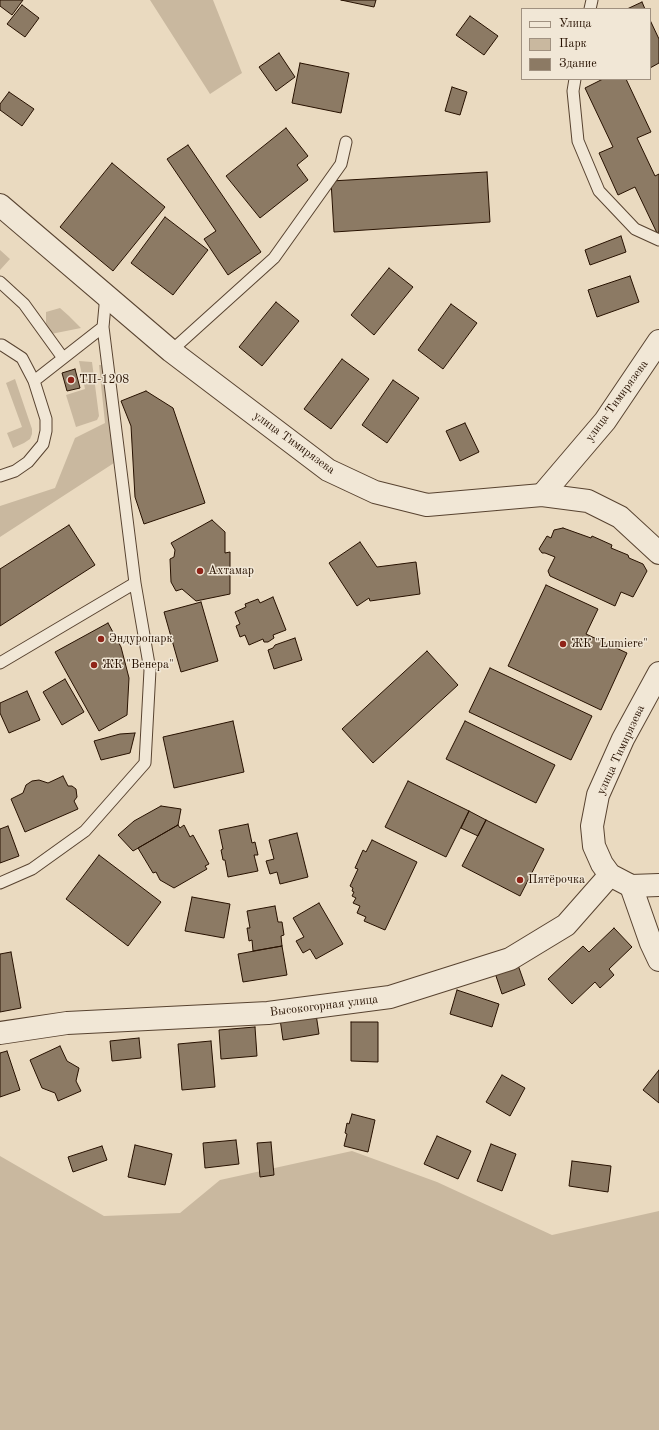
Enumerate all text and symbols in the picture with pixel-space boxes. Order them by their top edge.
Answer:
legend [521,8,651,80]
text: Улица [559,18,592,30]
text: Парк [559,38,587,50]
text: Здание [559,58,597,70]
street label: улица Тимирязева [583,357,651,445]
place label: ТП-1208 [79,373,129,387]
marker: ТП-1208 [66,375,76,385]
street label: улица Тимирязева [250,409,338,477]
place label: Ахтамар [208,564,254,578]
marker: Ахтамар [195,566,205,576]
place label: Эндуропарк [109,632,172,646]
marker: Эндуропарк [96,634,106,644]
place label: ЖК "Lumiere" [571,637,648,651]
marker: ЖК "Lumiere" [558,639,568,649]
place label: ЖК "Венера" [102,658,174,672]
marker: ЖК "Венера" [89,660,99,670]
street label: улица Тимирязева [594,703,648,797]
place label: Пятёрочка [528,873,585,887]
marker: Пятёрочка [515,875,525,885]
street label: Высокогорная улица [269,992,379,1020]

